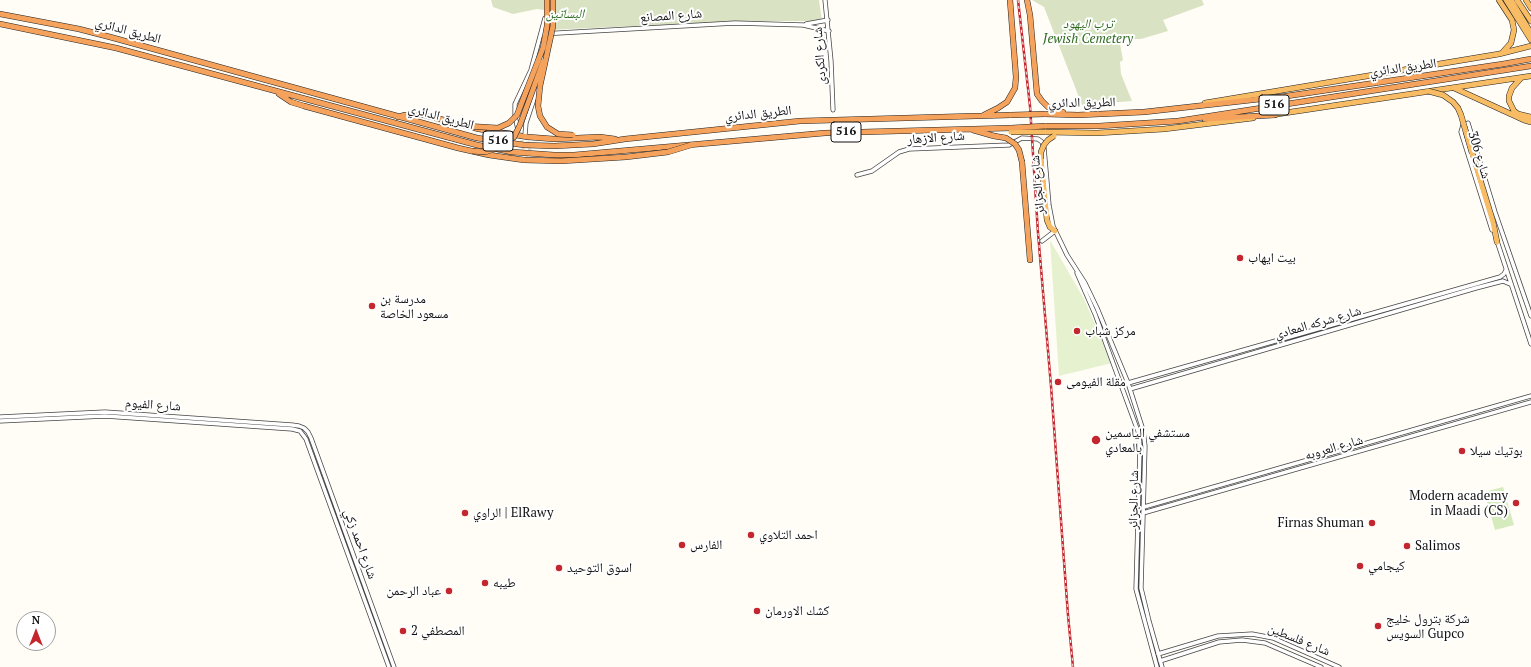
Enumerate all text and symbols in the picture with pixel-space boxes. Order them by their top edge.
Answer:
park label: البساتين [546,6,584,22]
street label: شارع المصانع [639,6,703,26]
street label: الطريق الدائري [94,15,162,47]
park label: ترب اليهود Jewish Cemetery [1043,16,1133,47]
street label: شارع الكردى [810,26,830,86]
street label: الطريق الدائري [1369,56,1437,80]
street label: الطريق الدائري [1048,95,1116,111]
road number: 516 [1259,95,1289,115]
street label: الطريق الدائري [407,101,475,133]
street label: الطريق الدائري [724,103,792,125]
road number: 516 [831,122,861,142]
street label: شارع الازهار [907,128,965,148]
street label: شارع 306 [1464,129,1494,181]
road number: 516 [483,131,513,151]
street label: شارع الجزائر [1028,155,1048,215]
place label: بيت ايهاب [1248,250,1296,266]
marker: بيت ايهاب [1235,253,1245,263]
place label: مدرسة بن مسعود الخاصة [380,291,448,322]
marker: مدرسة بن مسعود الخاصة [367,301,377,311]
street label: شارع شركه المعادي [1273,303,1363,343]
place label: مركز شباب [1085,323,1136,339]
marker: مركز شباب [1072,326,1082,336]
place label: مقلة الفيومى [1066,374,1126,390]
marker: مقلة الفيومى [1053,377,1063,387]
street label: شارع الفيوم [125,395,181,415]
place label: مستشفي الياسمين بالمعادي [1105,425,1190,456]
street label: شارع العروبه [1303,432,1365,464]
marker: مستشفي الياسمين بالمعادي [1090,434,1102,446]
place label: بوتيك سيلا [1470,443,1523,459]
marker: بوتيك سيلا [1457,446,1467,456]
street label: شارع الجزائر [1126,470,1142,530]
place label: Modern academy in Maadi (CS) [1409,488,1508,519]
marker: Modern academy in Maadi (CS) [1511,498,1521,508]
place label: الراوي | ElRawy [473,505,553,521]
street label: شارع احمد زكي [340,507,380,581]
marker: الراوي | ElRawy [460,508,470,518]
place label: Firnas Shuman [1277,515,1364,531]
marker: Firnas Shuman [1367,518,1377,528]
place label: احمد التلاوي [759,527,818,543]
marker: احمد التلاوي [746,530,756,540]
place label: الفارس [690,537,722,553]
place label: Salimos [1415,538,1460,554]
marker: الفارس [677,540,687,550]
marker: Salimos [1402,541,1412,551]
place label: كيجامي [1368,558,1405,574]
place label: اسوق التوحيد [567,560,632,576]
marker: كيجامي [1355,561,1365,571]
marker: اسوق التوحيد [554,563,564,573]
place label: طيبه [493,575,516,591]
marker: طيبه [480,578,490,588]
place label: عباد الرحمن [386,583,441,599]
marker: عباد الرحمن [444,586,454,596]
place label: كشك الاورمان [765,603,830,619]
marker: كشك الاورمان [752,606,762,616]
north arrow [16,611,56,651]
place label: شركة بترول خليج السويس Gupco [1386,611,1470,642]
text: N [32,613,40,627]
street label: شارع فلسطين [1266,620,1332,660]
marker: شركة بترول خليج السويس Gupco [1373,621,1383,631]
place label: المصطفي 2 [411,623,465,639]
marker: المصطفي 2 [398,626,408,636]

